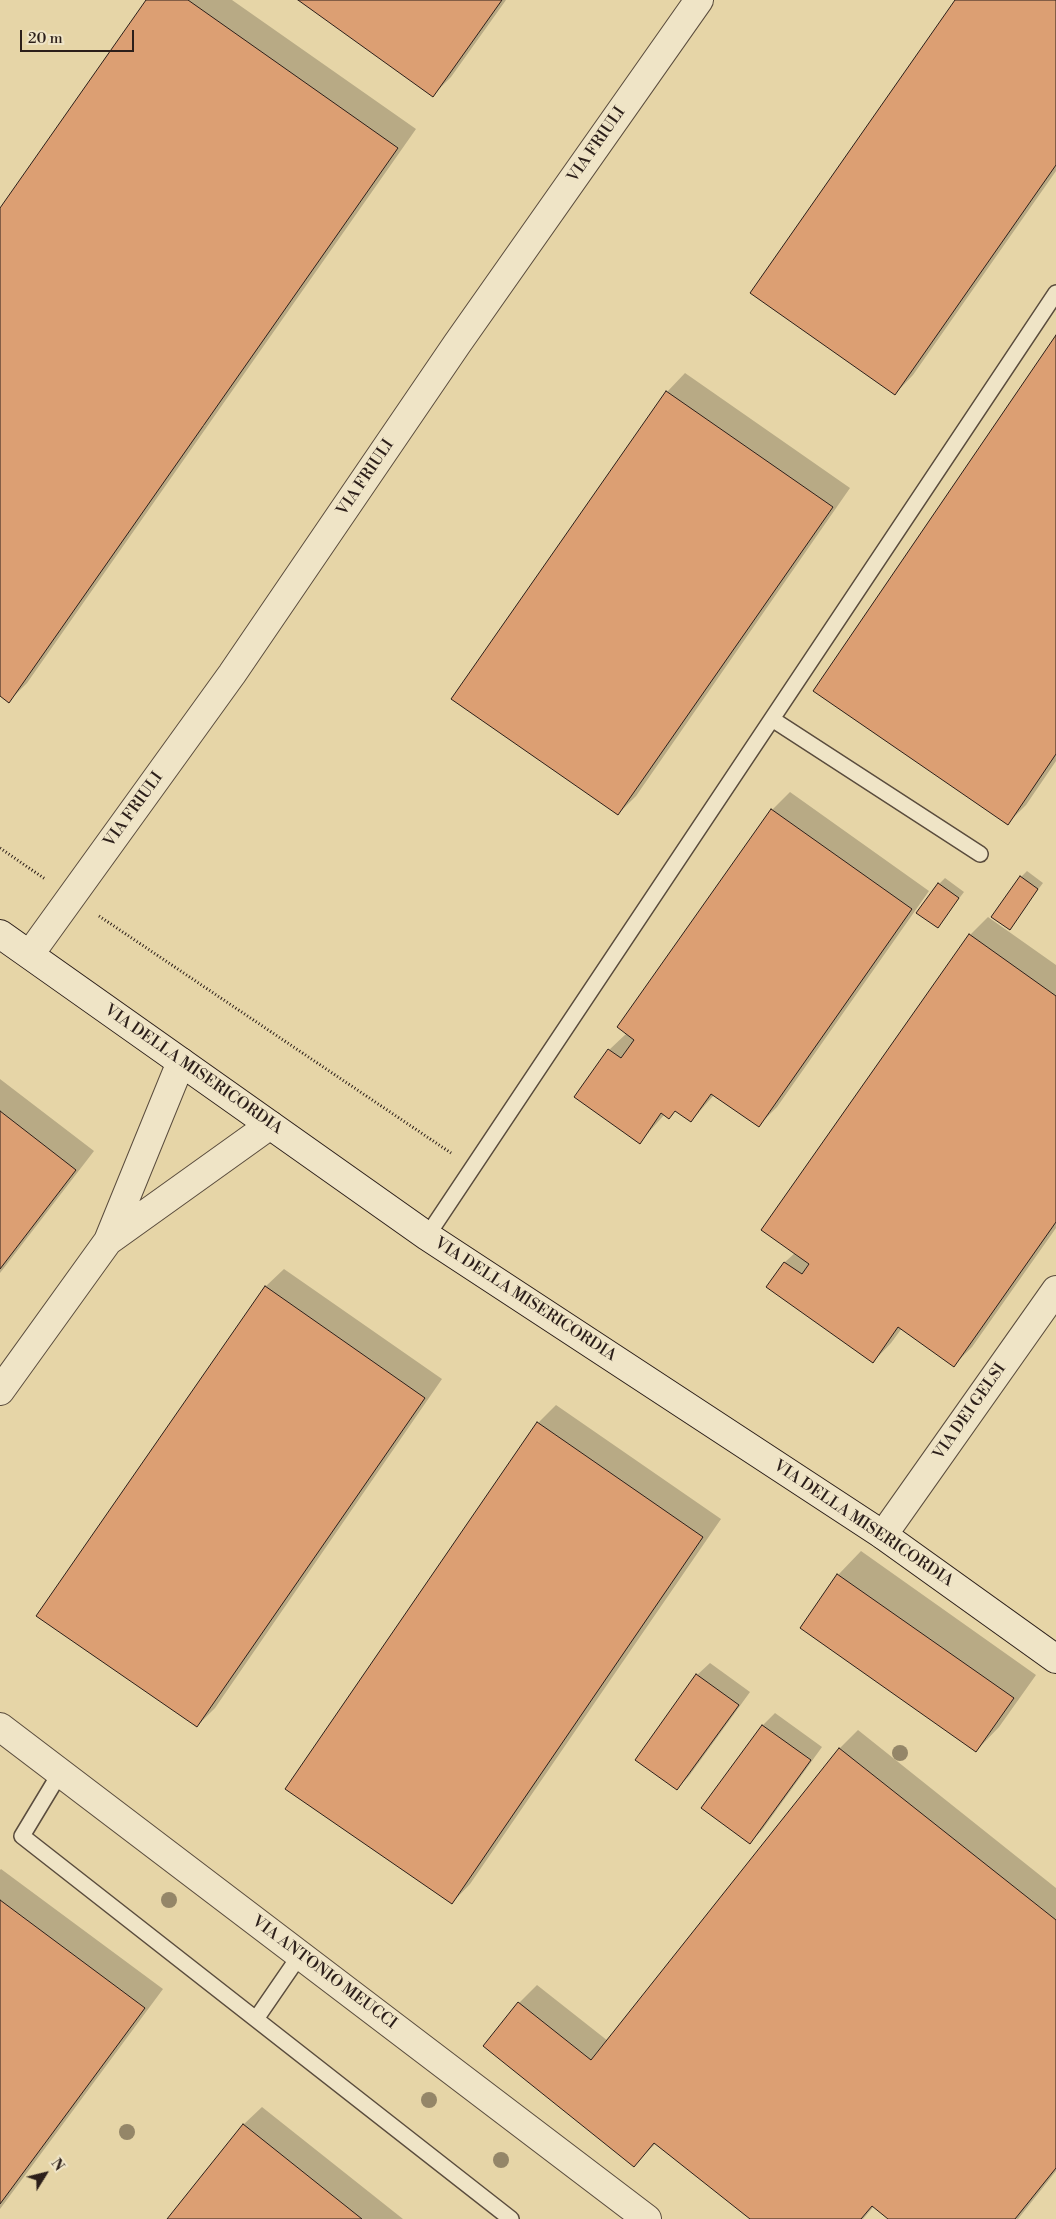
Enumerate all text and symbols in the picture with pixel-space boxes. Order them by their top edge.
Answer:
scale bar [22,20,136,52]
text: 20 m [28,29,63,48]
street label: VIA FRIULI [564,104,630,186]
street label: VIA FRIULI [333,436,399,520]
street label: VIA FRIULI [100,769,168,851]
street label: VIA DELLA MISERICORDIA [100,1001,286,1139]
street label: VIA DELLA MISERICORDIA [431,1234,619,1366]
street label: VIA DEI GELSI [930,1360,1010,1464]
street label: VIA DELLA MISERICORDIA [769,1457,957,1591]
street label: VIA ANTONIO MEUCCI [248,1912,400,2034]
north arrow [20,2149,70,2199]
text: N [47,2155,68,2175]

